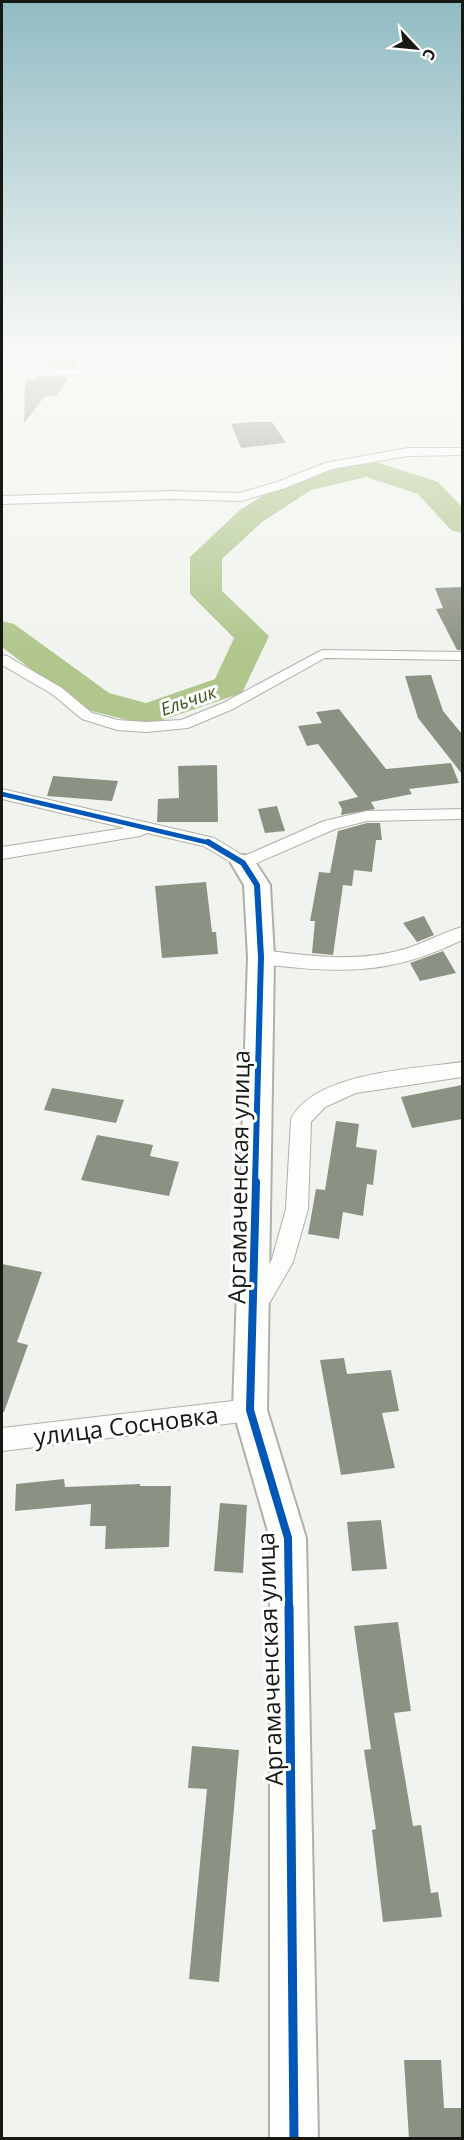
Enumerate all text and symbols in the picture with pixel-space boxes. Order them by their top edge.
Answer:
north arrow [386,18,446,78]
text: С [417,45,442,64]
water label: Ельчик [157,679,220,721]
street label: Аргамаченская улица [219,1050,257,1304]
street label: улица Сосновка [32,1397,220,1453]
street label: Аргамаченская улица [248,1532,290,1786]

